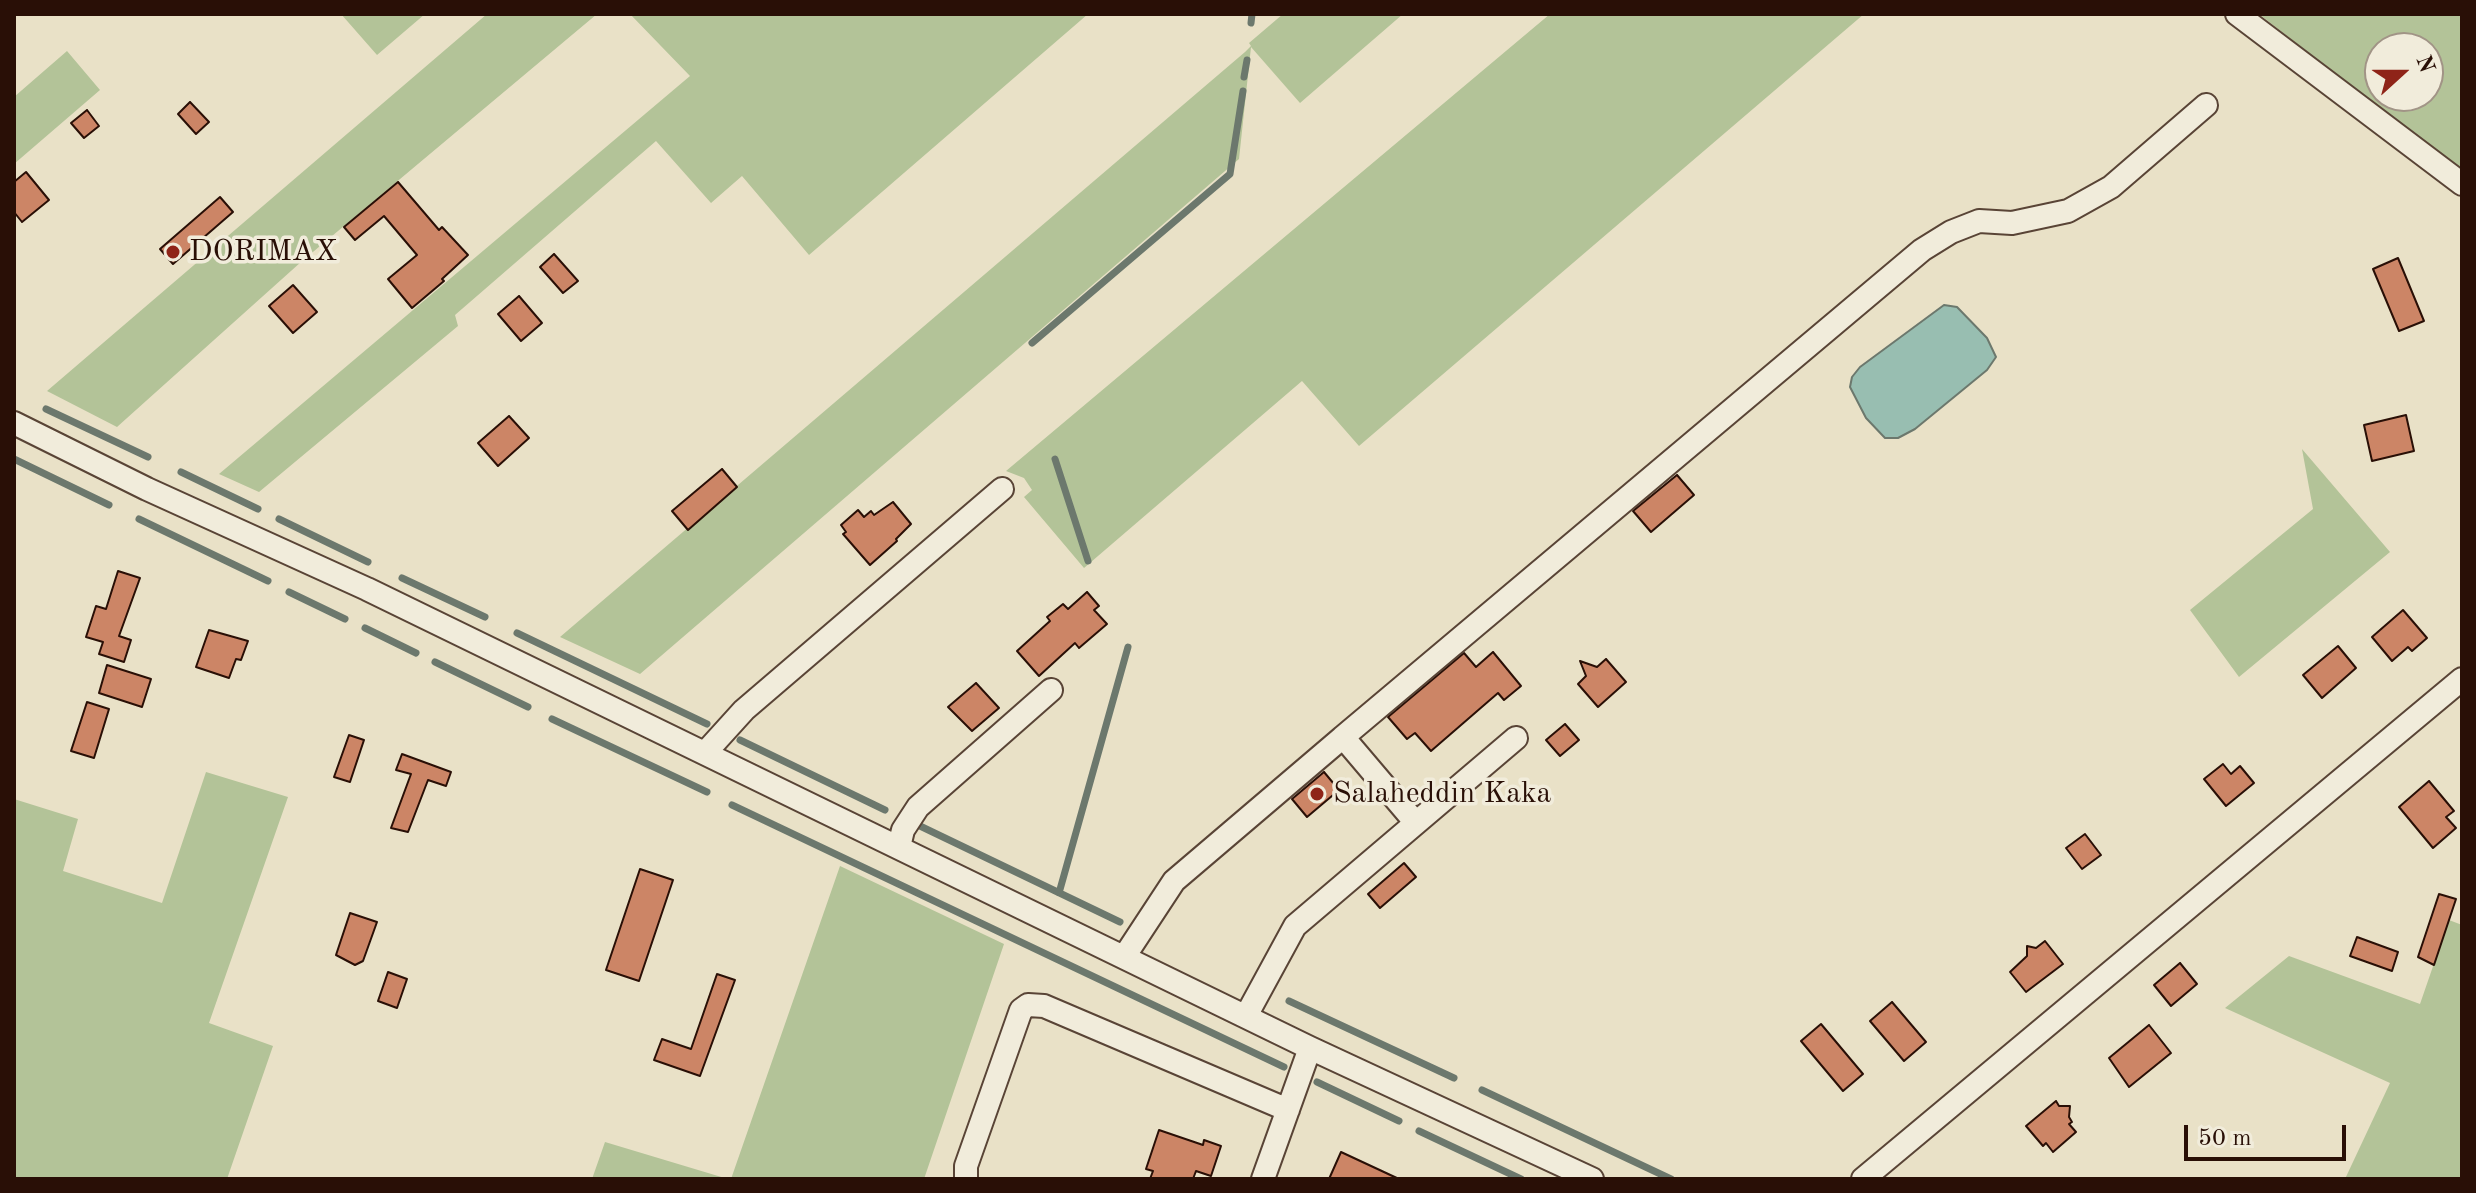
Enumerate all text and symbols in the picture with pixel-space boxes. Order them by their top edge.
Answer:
north arrow [2364,32,2444,112]
text: N [2411,52,2438,76]
place label: DORIMAX [189,234,337,270]
marker: DORIMAX [164,243,182,261]
place label: Salaheddin Kaka [1333,776,1551,812]
marker: Salaheddin Kaka [1308,785,1326,803]
scale bar [2188,1109,2350,1159]
text: 50 m [2198,1127,2252,1151]

